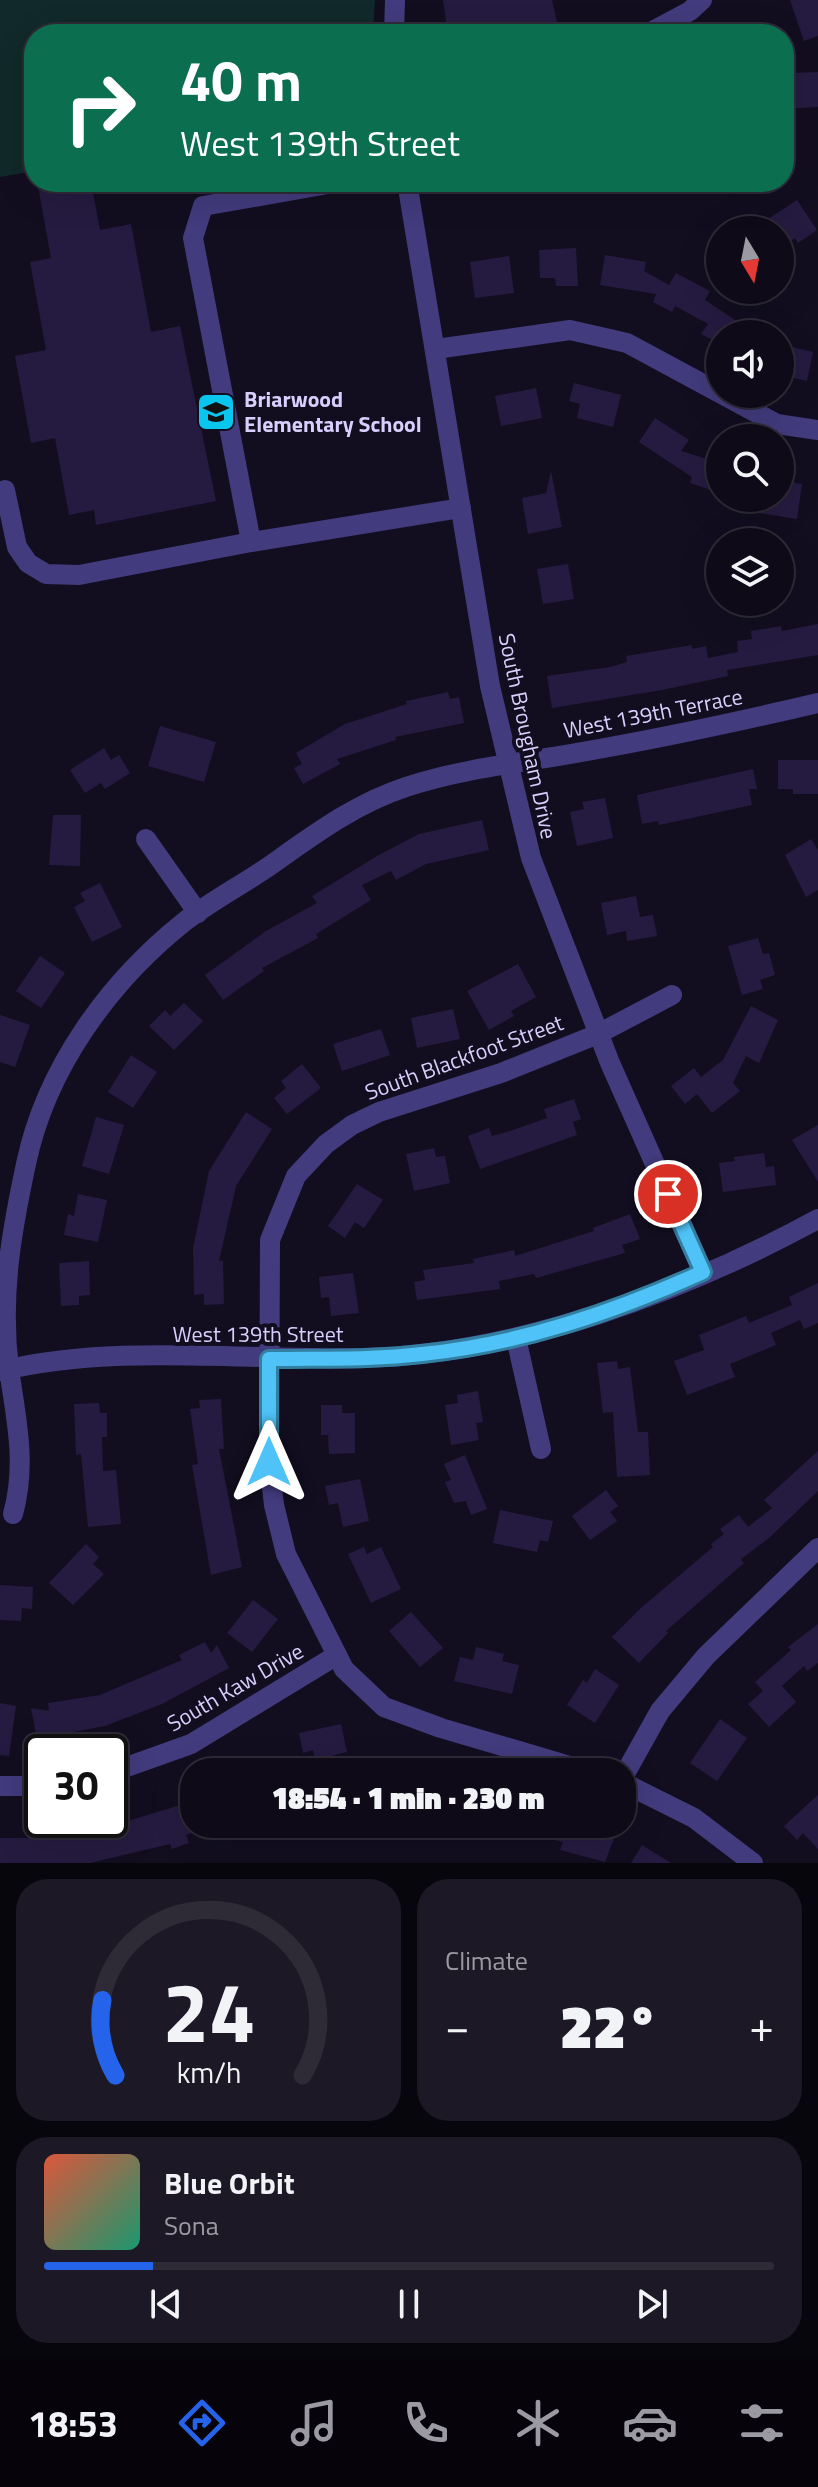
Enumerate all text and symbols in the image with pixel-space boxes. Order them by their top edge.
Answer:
text: 40 m [180,38,302,123]
icon: right [48,56,152,160]
text: West 139th Street [180,115,460,170]
north arrow [706,216,794,304]
map controls [706,216,794,616]
button: sound [706,320,794,408]
place label: Briarwood Elementary School [244,382,422,441]
school or university icon: Briarwood Elementary School [195,391,237,433]
button: search [706,424,794,512]
button: layers [706,528,794,616]
street label: South Brougham Drive [490,630,566,842]
street label: West 139th Terrace [561,679,745,747]
street label: South Blackfoot Street [360,1005,568,1109]
pin [634,1160,702,1228]
icon: arrive [646,1172,690,1216]
street label: West 139th Street [172,1317,344,1351]
position arrow [227,1420,311,1504]
street label: South Kaw Drive [160,1634,310,1740]
speed limit sign: 30 [24,1734,128,1838]
text: 18:54 · 1 min · 230 m [272,1775,544,1821]
text: Climate [445,1941,528,1980]
text: 24 [162,1948,255,2074]
text: 22° [560,1980,659,2071]
text: − [445,1992,470,2059]
text: + [749,1992,774,2059]
text: km/h [176,2051,241,2094]
text: Blue Orbit [164,2160,295,2206]
text: Sona [164,2206,219,2245]
icon: previous [144,2282,188,2326]
icon: pause [387,2282,431,2326]
icon: next [630,2282,674,2326]
icon: directions [174,2395,230,2451]
icon: music [286,2395,342,2451]
icon: phone [398,2395,454,2451]
icon: climate [510,2395,566,2451]
icon: car [622,2395,678,2451]
icon: filters [734,2395,790,2451]
text: 18:53 [28,2396,118,2451]

